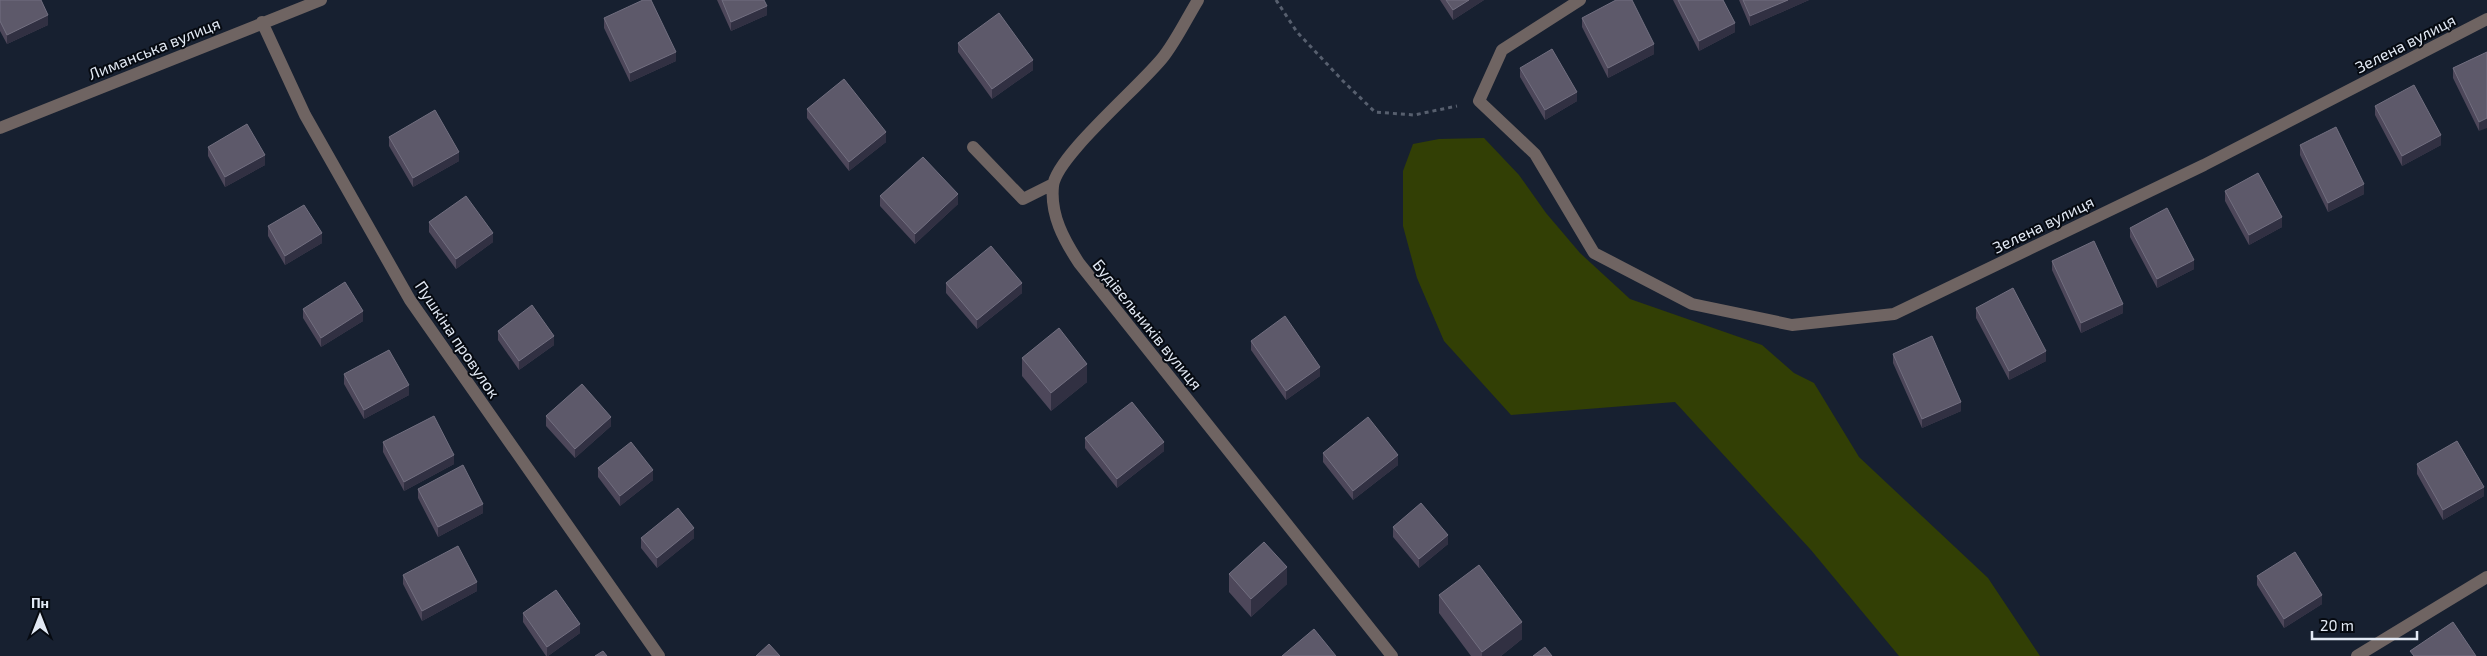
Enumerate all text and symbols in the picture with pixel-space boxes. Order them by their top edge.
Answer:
street label: Зелена вулиця [2352,10,2459,77]
street label: Лиманська вулиця [85,13,223,84]
street label: Зелена вулиця [1989,191,2097,258]
street label: Будівельників вулиця [1089,255,1207,394]
street label: Пушкіна провулок [411,277,505,402]
north arrow [15,591,65,641]
text: Пн [31,594,49,611]
scale bar [2312,608,2417,640]
text: 20 m [2320,616,2354,634]

